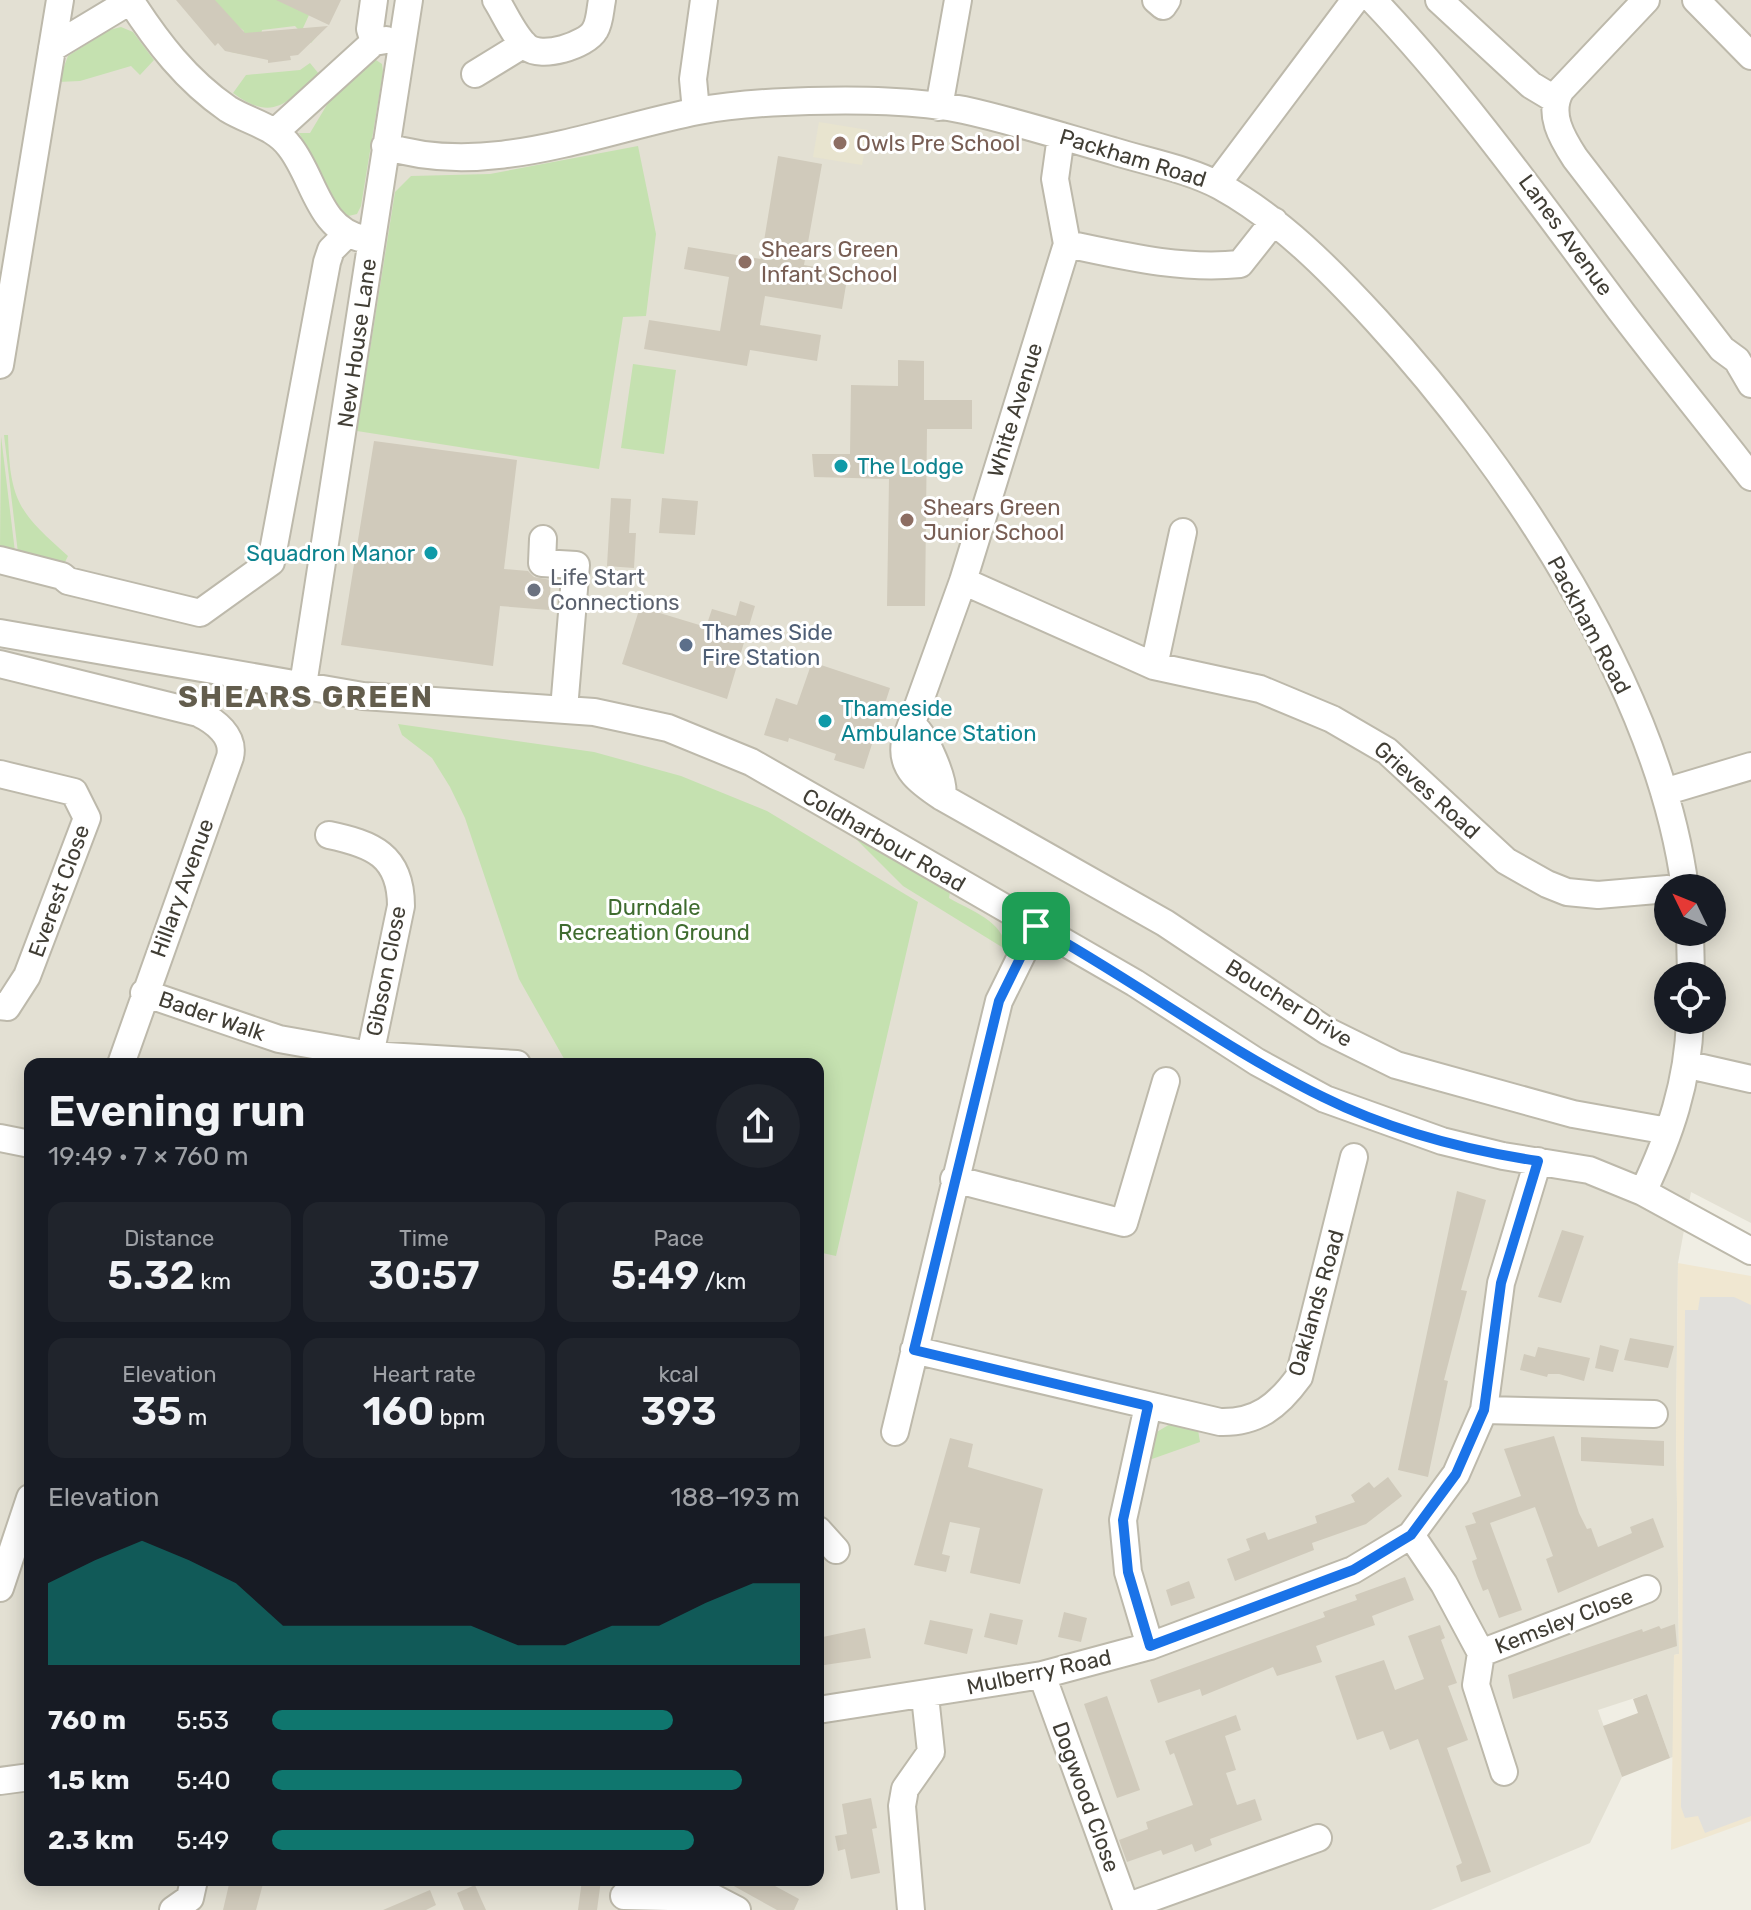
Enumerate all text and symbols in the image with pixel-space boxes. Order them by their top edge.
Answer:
street label: Packham Road [1056,123,1210,193]
place label: Owls Pre School [856,130,1020,157]
marker: Owls Pre School [831,134,849,152]
street label: Lanes Avenue [1513,169,1619,301]
place label: Shears Green Infant School [761,236,899,288]
marker: Shears Green Infant School [736,253,754,271]
street label: New House Lane [332,257,382,429]
street label: White Avenue [982,340,1048,480]
place label: The Lodge [857,453,964,480]
marker: The Lodge [832,457,850,475]
place label: Shears Green Junior School [923,494,1064,546]
marker: Shears Green Junior School [898,511,916,529]
place label: Squadron Manor [246,540,416,567]
marker: Squadron Manor [422,544,440,562]
street label: Packham Road [1541,551,1637,699]
place label: Life Start Connections [550,564,680,616]
marker: Life Start Connections [525,581,543,599]
place label: Thames Side Fire Station [702,619,833,671]
marker: Thames Side Fire Station [677,636,695,654]
district label: SHEARS GREEN [178,679,434,715]
place label: Thameside Ambulance Station [841,695,1037,747]
marker: Thameside Ambulance Station [816,712,834,730]
street label: Grieves Road [1368,735,1486,845]
street label: Coldharbour Road [798,782,970,898]
street label: Hillary Avenue [144,815,220,961]
street label: Everest Close [23,821,95,961]
north arrow [1654,874,1726,946]
map controls [1654,874,1726,1034]
pin [1002,892,1070,960]
park label: Durndale Recreation Ground [558,894,750,946]
street label: Gibson Close [360,904,412,1038]
icon: arrive [1014,904,1058,948]
street label: Boucher Drive [1221,953,1357,1053]
button: locate [1654,962,1726,1034]
street label: Bader Walk [155,985,270,1047]
button: share [716,1084,800,1168]
text: Evening run [48,1085,306,1137]
text: 19:49 · 7 × 760 m [48,1141,249,1172]
text: Distance [124,1225,214,1252]
text: Time [399,1225,449,1252]
text: Pace [653,1225,704,1252]
street label: Oaklands Road [1282,1227,1350,1379]
text: 5.32 [108,1252,195,1299]
text: 30:57 [368,1252,480,1299]
text: 5:49 [611,1252,699,1299]
text: km [195,1268,231,1295]
text: /km [699,1268,746,1295]
text: Elevation [122,1361,216,1388]
text: Heart rate [372,1361,476,1388]
text: kcal [658,1361,699,1388]
text: 35 [131,1388,182,1435]
text: 160 [363,1388,434,1435]
text: 393 [641,1388,717,1435]
text: m [182,1404,207,1431]
text: bpm [434,1404,485,1431]
text: Elevation [48,1482,159,1513]
text: 188–193 m [671,1482,800,1513]
street label: Kemsley Close [1491,1582,1637,1660]
street label: Mulberry Road [964,1643,1114,1701]
text: 760 m [48,1705,126,1736]
text: 5:53 [176,1705,229,1736]
street label: Dogwood Close [1046,1718,1126,1876]
text: 1.5 km [48,1765,130,1796]
text: 5:40 [176,1765,231,1796]
text: 2.3 km [48,1825,134,1856]
text: 5:49 [176,1825,229,1856]

